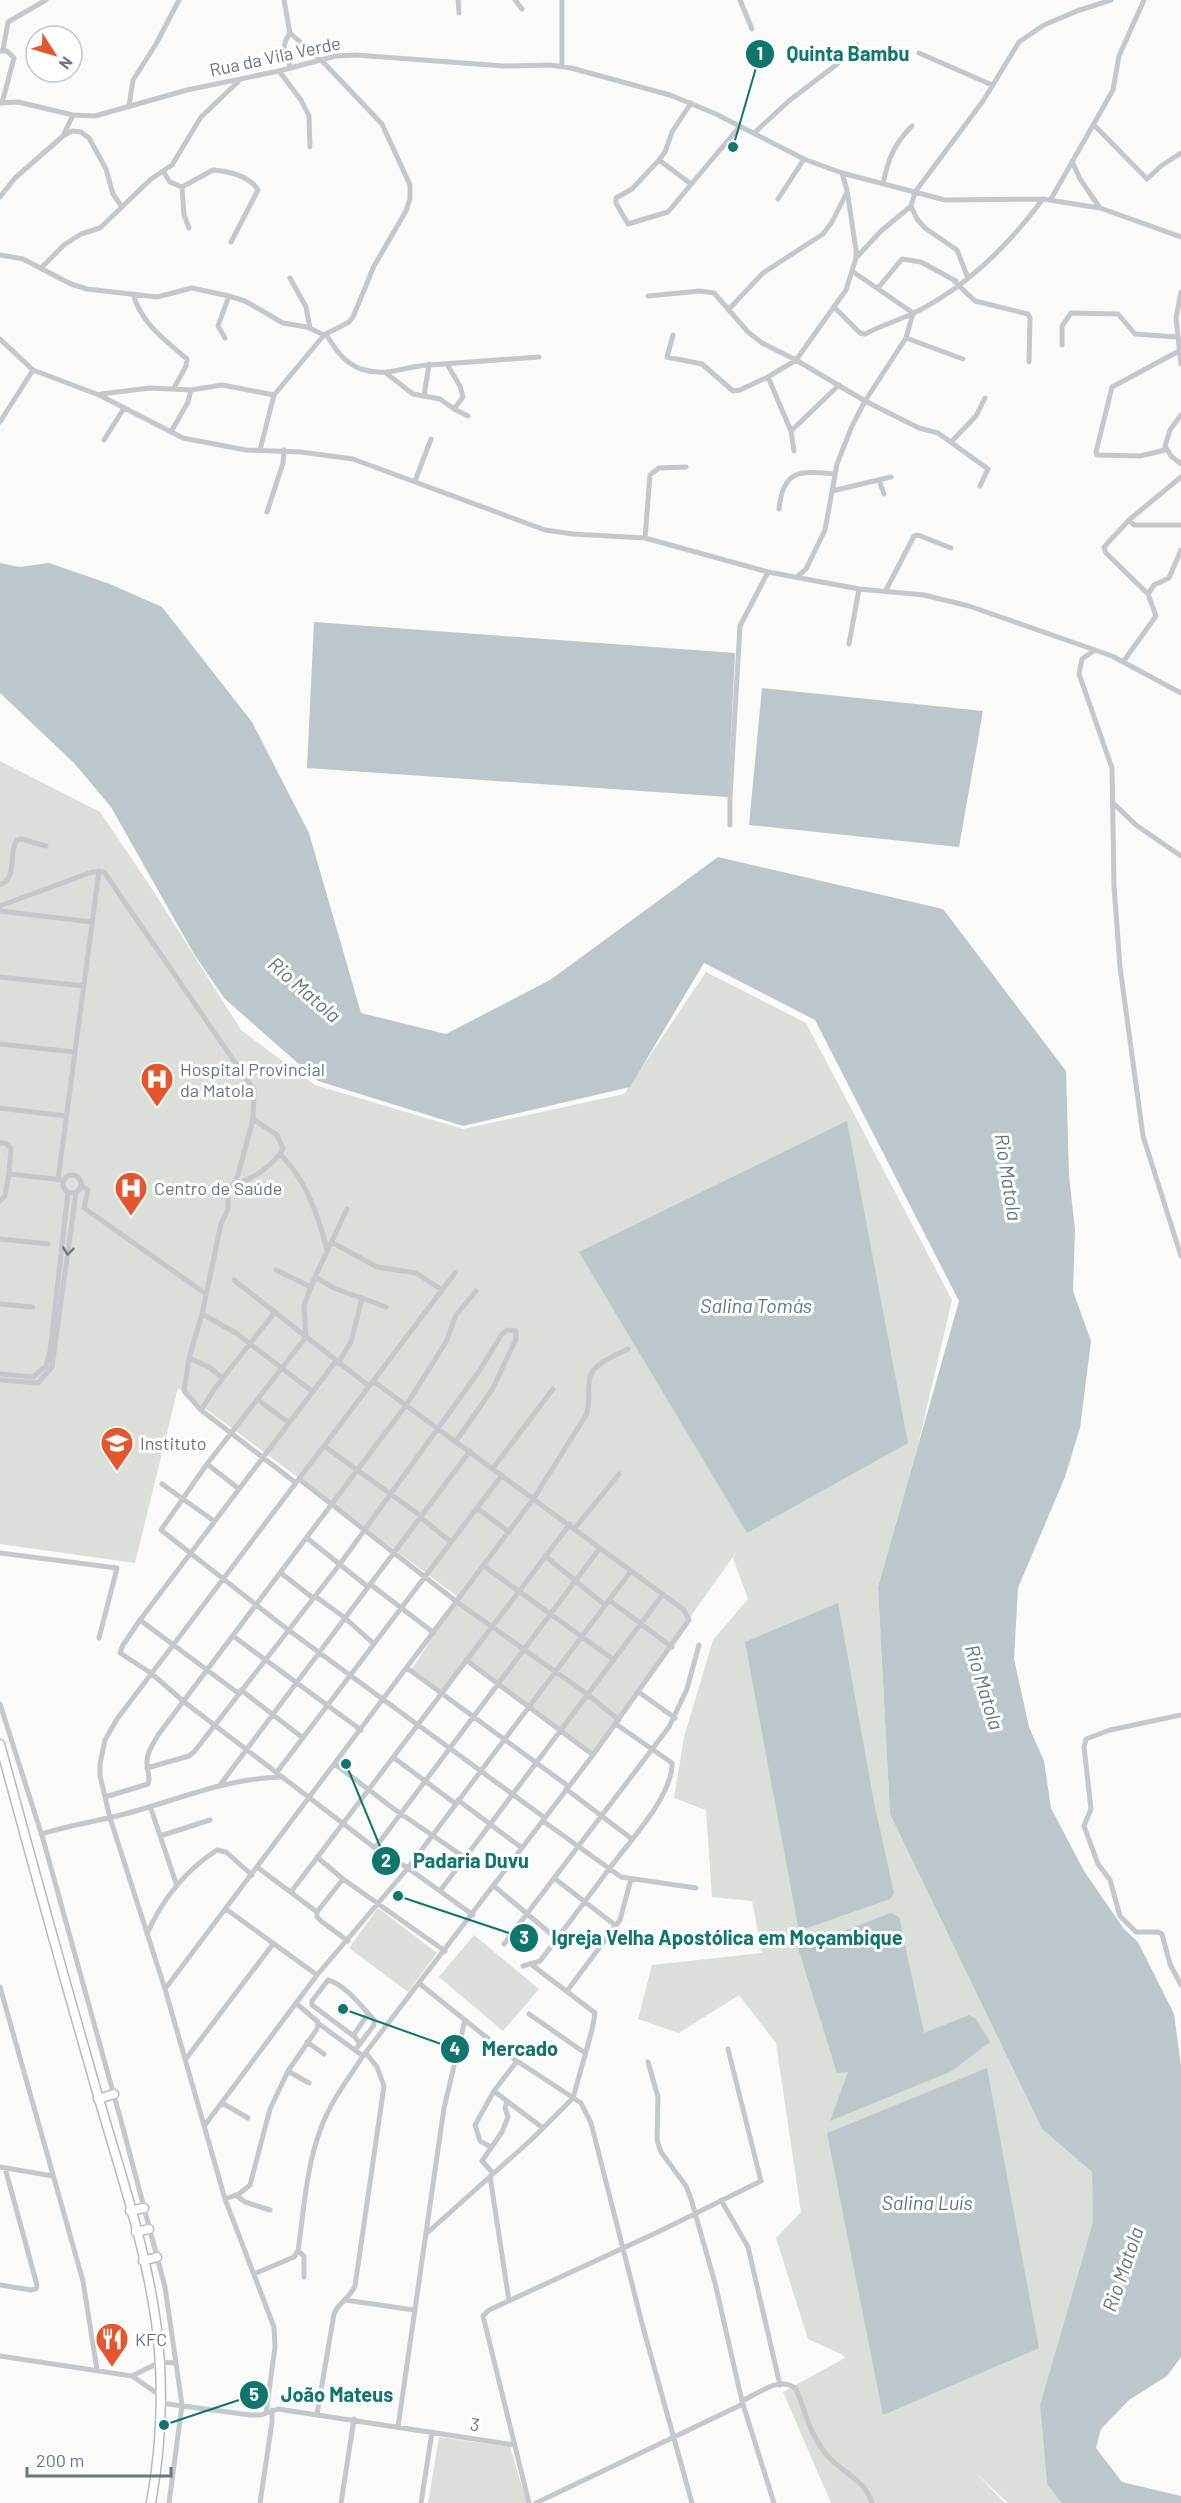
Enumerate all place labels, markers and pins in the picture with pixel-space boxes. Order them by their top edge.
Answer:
callout: Quinta Bambu [745,35,922,73]
place label: Hospital Provincial da Matola [180,1058,325,1101]
hospital icon: Hospital Provincial da Matola [139,1061,175,1108]
hospital icon: Centro de Saúde [113,1170,149,1217]
place label: Centro de Saúde [154,1177,282,1199]
school or university icon: Instituto [99,1425,135,1472]
place label: Instituto [140,1432,206,1454]
callout: Padaria Duvu [371,1842,541,1880]
callout: Igreja Velha Apostólica em Moçambique [509,1919,914,1957]
callout: Mercado [440,2030,571,2068]
restaurant icon: KFC [94,2321,130,2368]
place label: KFC [135,2328,167,2350]
callout: João Mateus [239,2376,405,2414]

